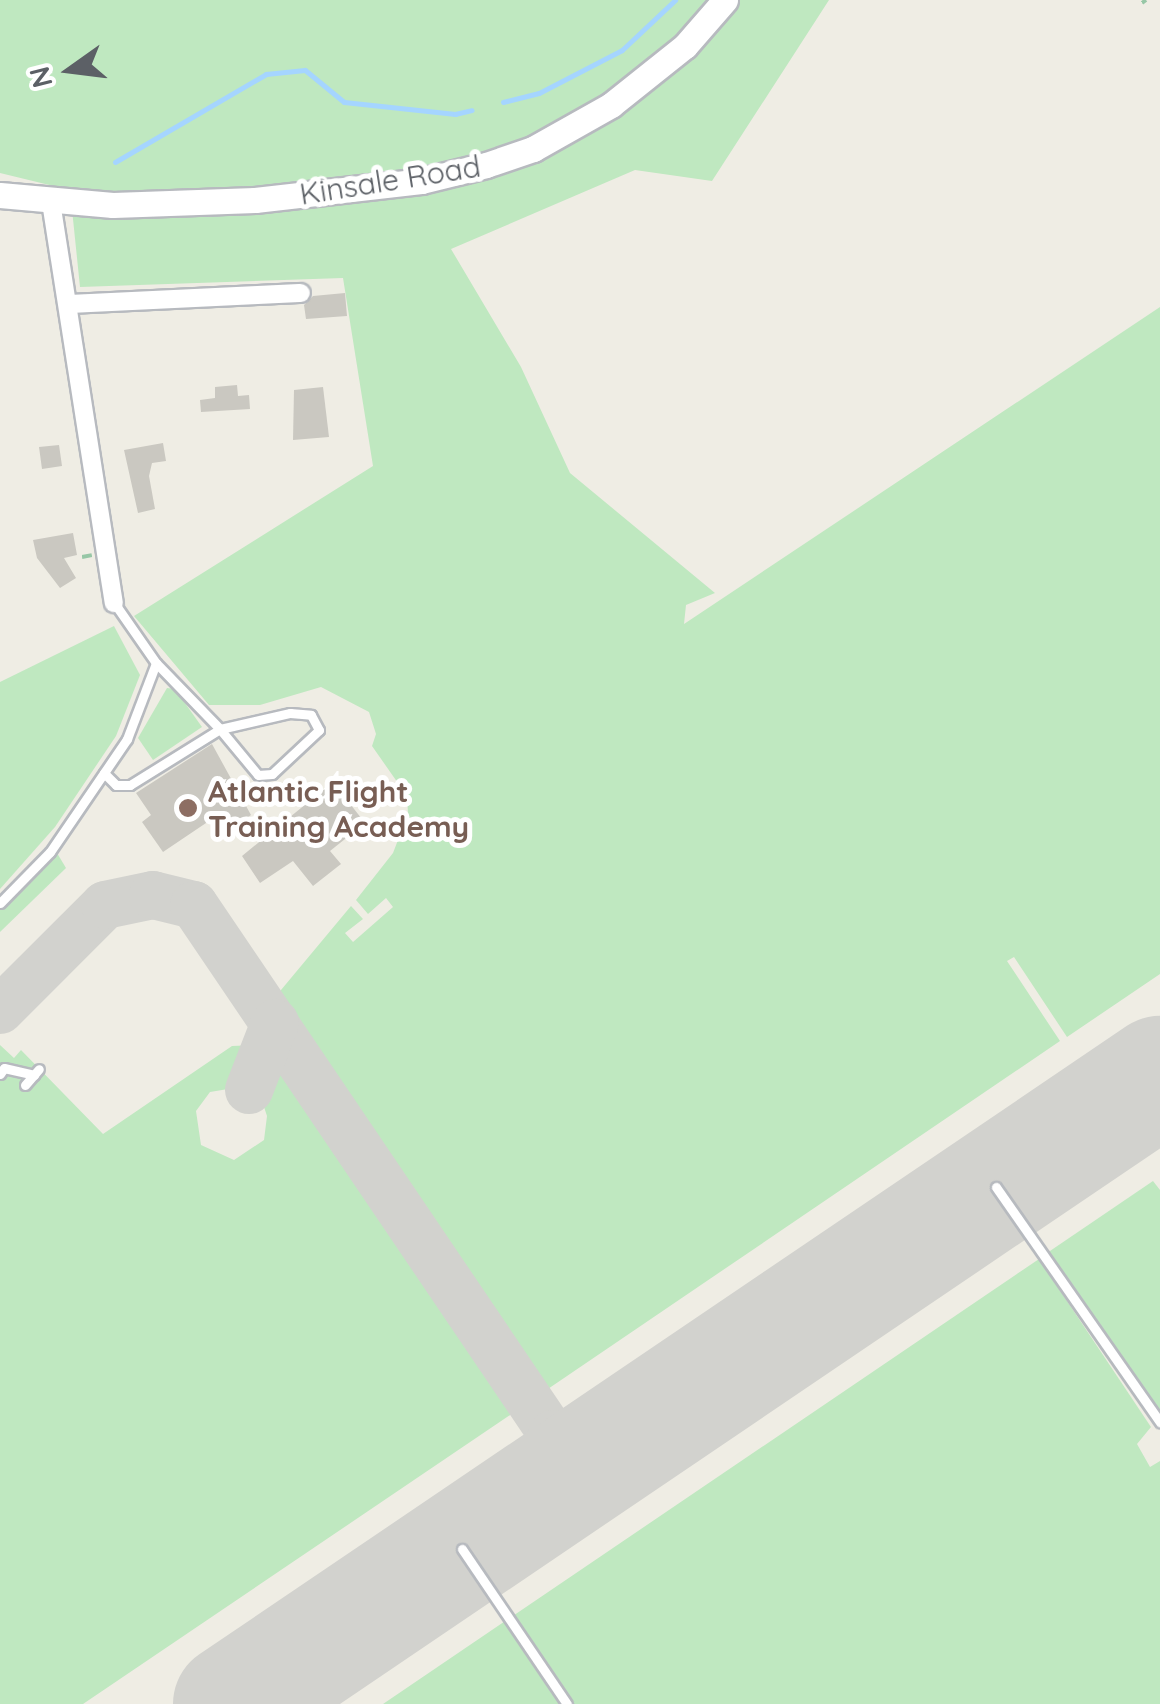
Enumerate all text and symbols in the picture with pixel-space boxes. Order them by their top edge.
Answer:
north arrow [20,20,120,120]
text: N [21,63,60,92]
street label: Kinsale Road [297,148,483,212]
place label: Atlantic Flight Training Academy [208,773,469,844]
marker: Atlantic Flight Training Academy [177,797,199,819]

